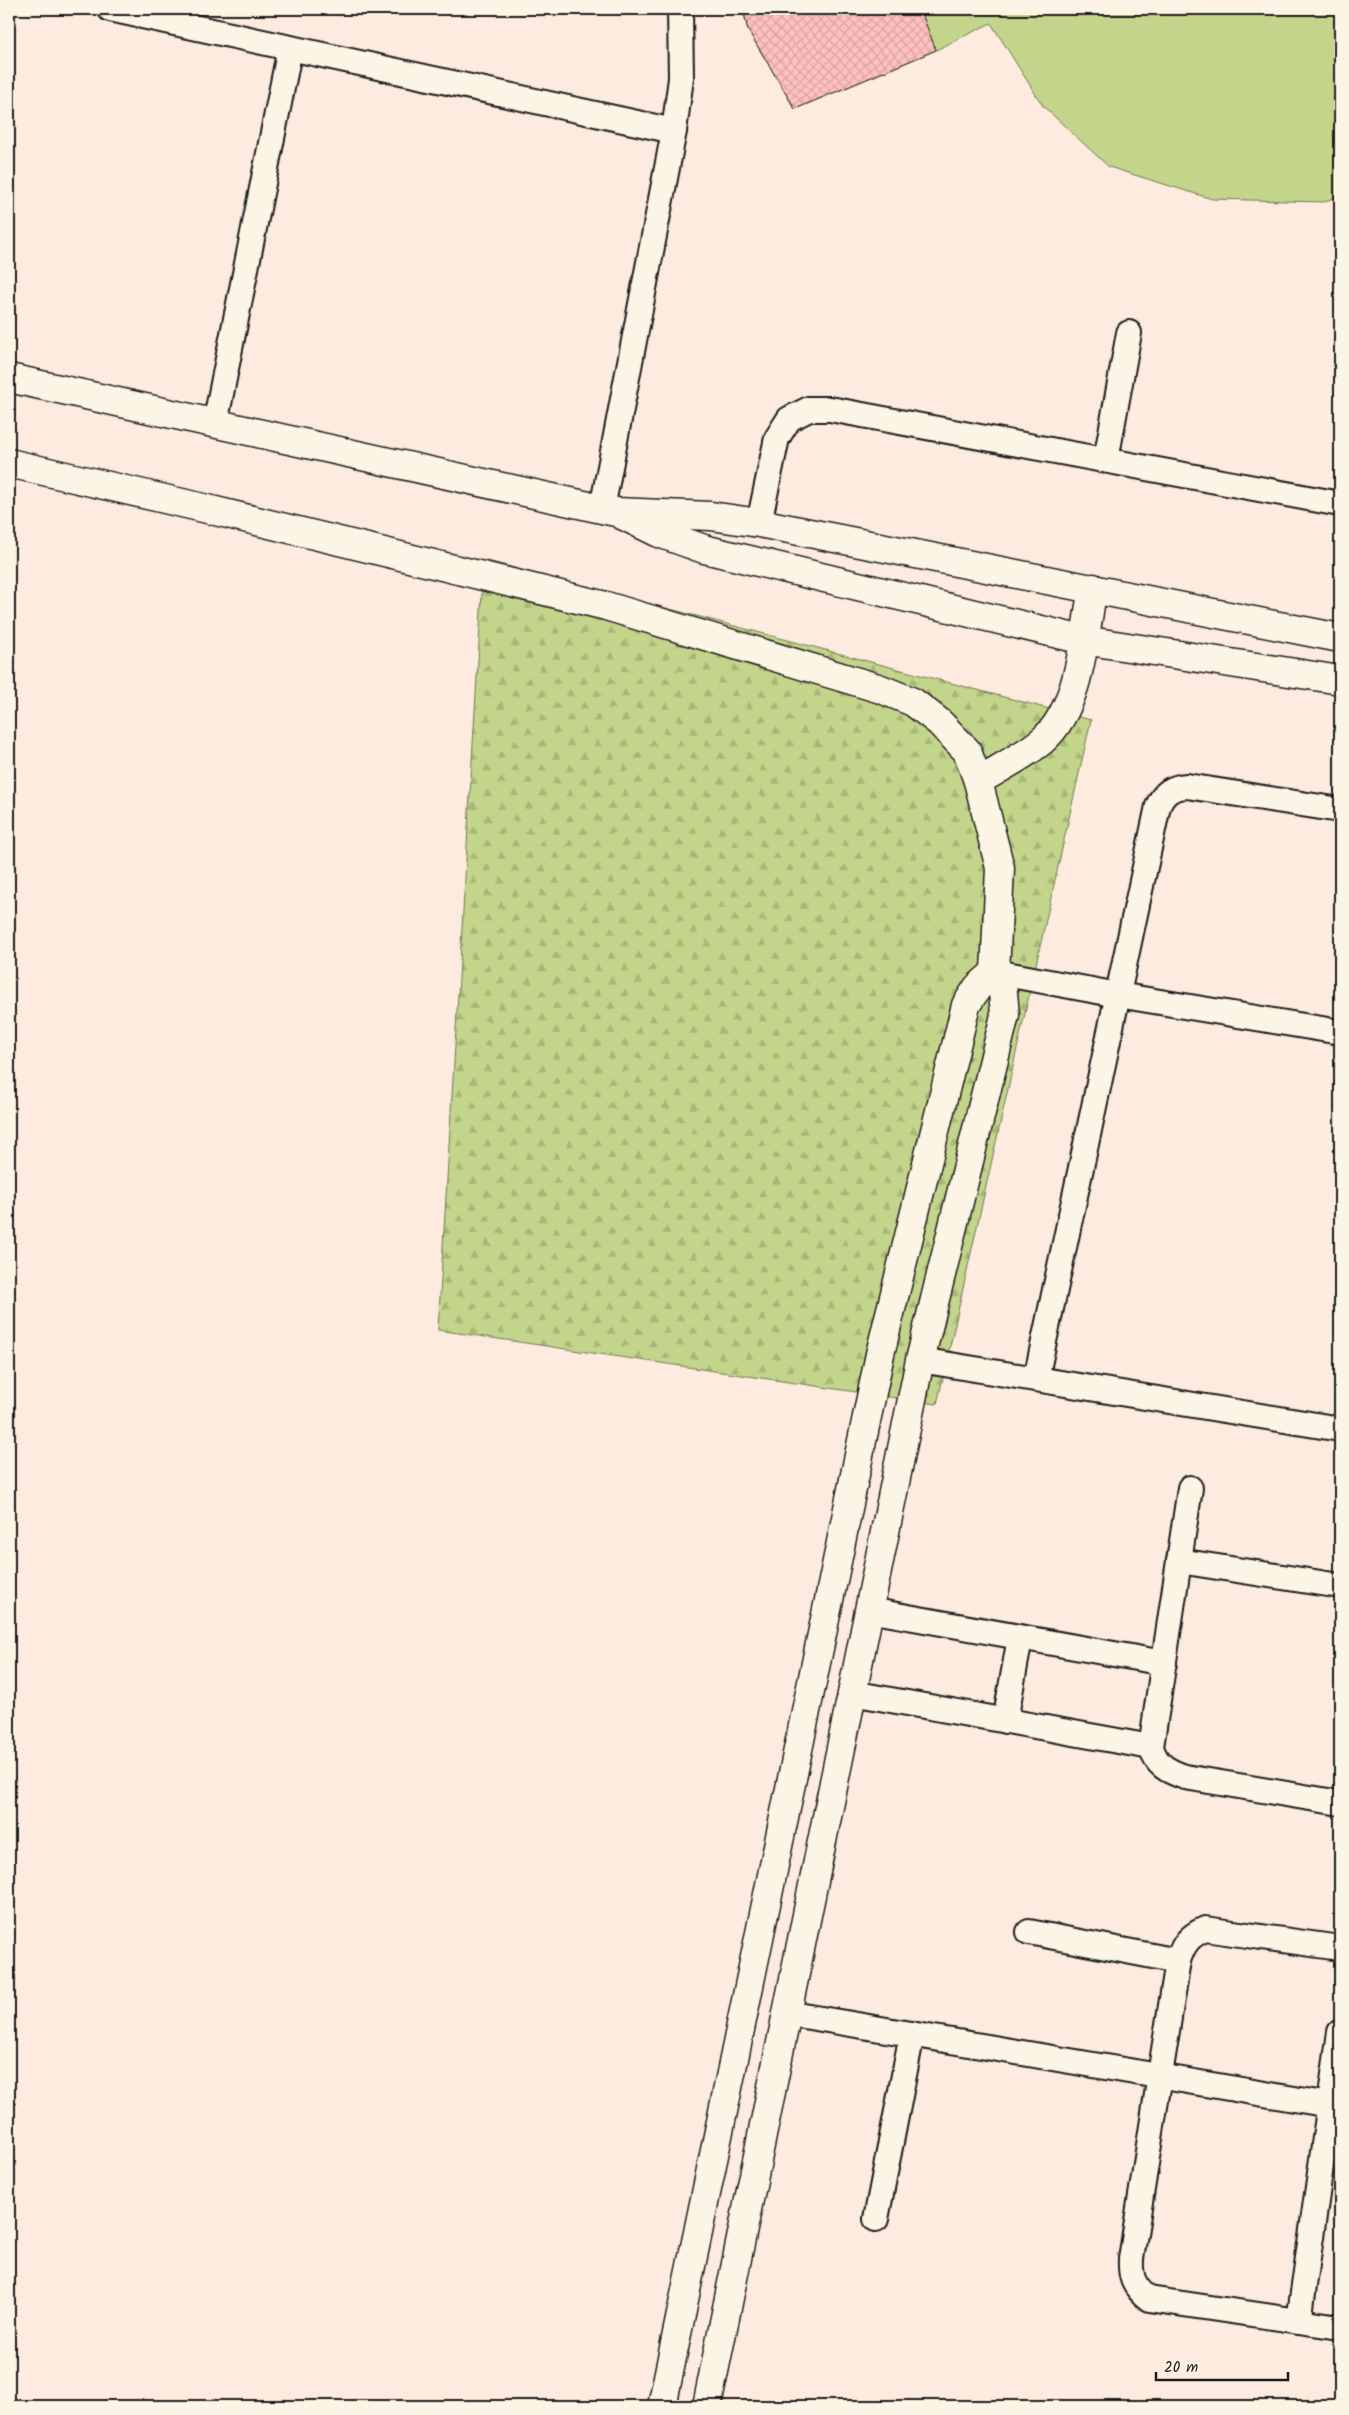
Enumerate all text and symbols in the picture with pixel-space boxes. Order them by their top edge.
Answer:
scale bar [1156,2350,1289,2382]
text: 20 m [1164,2356,1198,2380]

